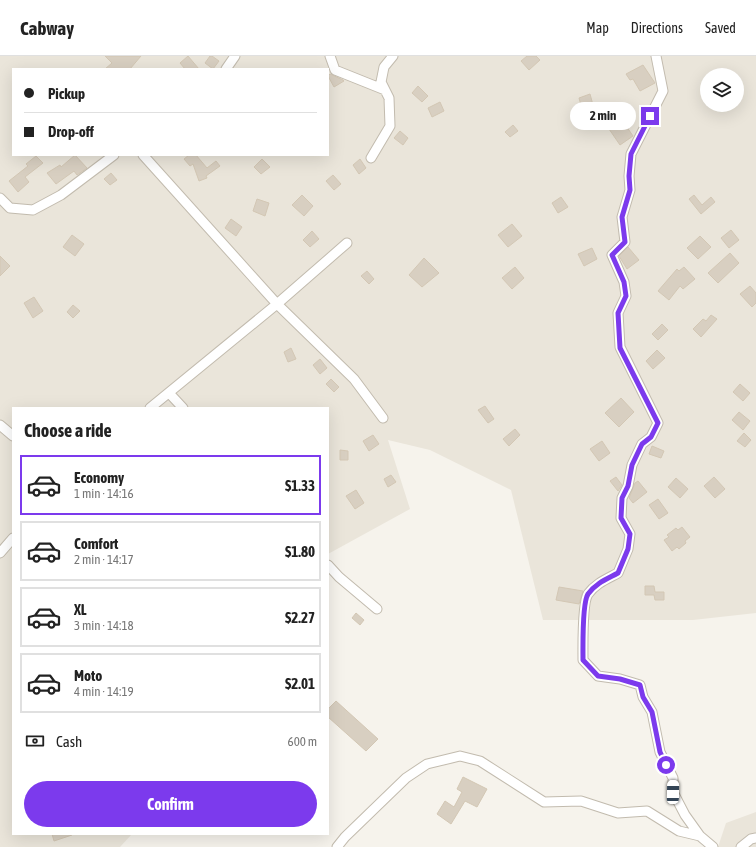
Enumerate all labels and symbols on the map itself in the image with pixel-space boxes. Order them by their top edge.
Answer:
callout: 2 min [570,102,636,130]
route end [641,107,659,125]
route start [657,756,675,774]
car [667,780,679,804]

